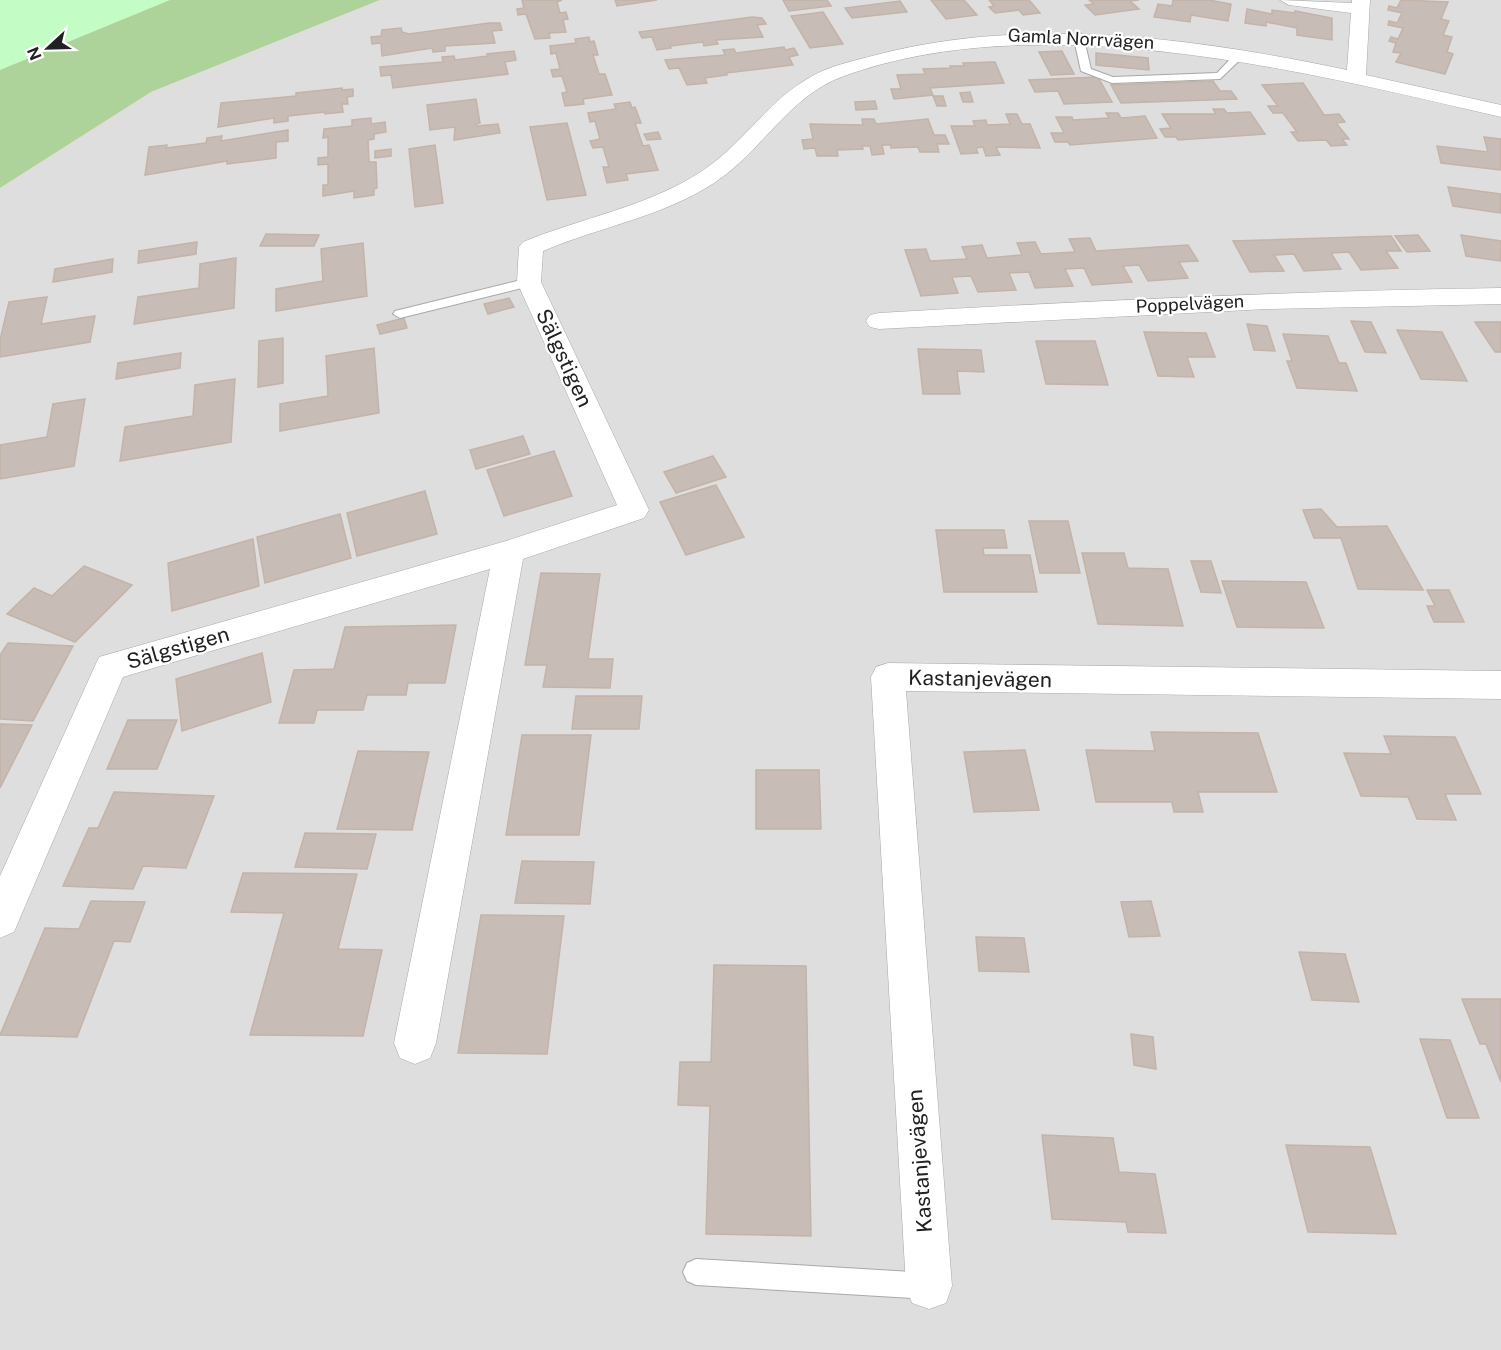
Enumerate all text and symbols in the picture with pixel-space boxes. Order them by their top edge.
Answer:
north arrow [18,18,78,78]
street label: Gamla Norrvägen [1007,24,1155,53]
text: N [23,44,46,63]
street label: Poppelvägen [1135,290,1245,317]
street label: Sälgstigen [531,305,598,411]
street label: Sälgstigen [124,621,232,674]
street label: Kastanjevägen [908,665,1052,692]
street label: Kastanjevägen [902,1088,937,1234]

